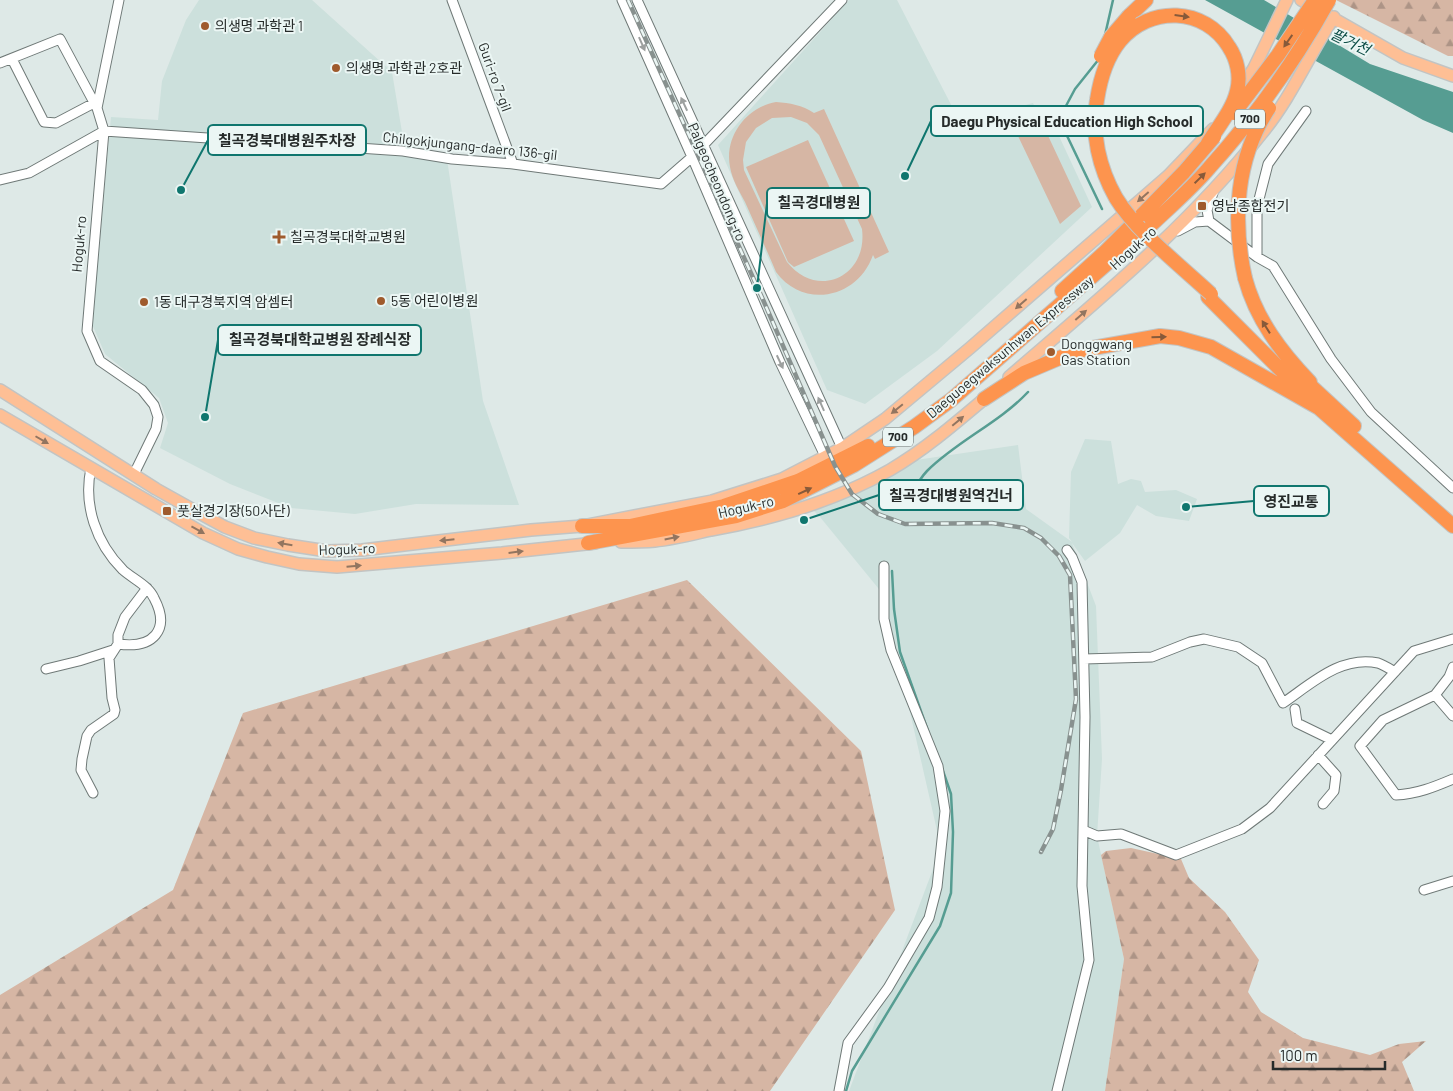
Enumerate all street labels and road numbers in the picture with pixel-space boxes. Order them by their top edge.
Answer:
street label: Guri-ro 7-gil [475,40,516,114]
road number: 700 [1235,110,1265,128]
street label: Palgeocheondong-ro [685,120,750,244]
street label: Chilgokjungang-daero 136-gil [382,128,558,163]
street label: Hoguk-ro [68,215,89,273]
street label: Hoguk-ro [1106,222,1159,273]
street label: Daeguoegwaksunhwan Expressway [923,271,1097,422]
road number: 700 [883,428,913,447]
street label: Hoguk-ro [716,492,775,521]
street label: Hoguk-ro [318,539,376,558]

